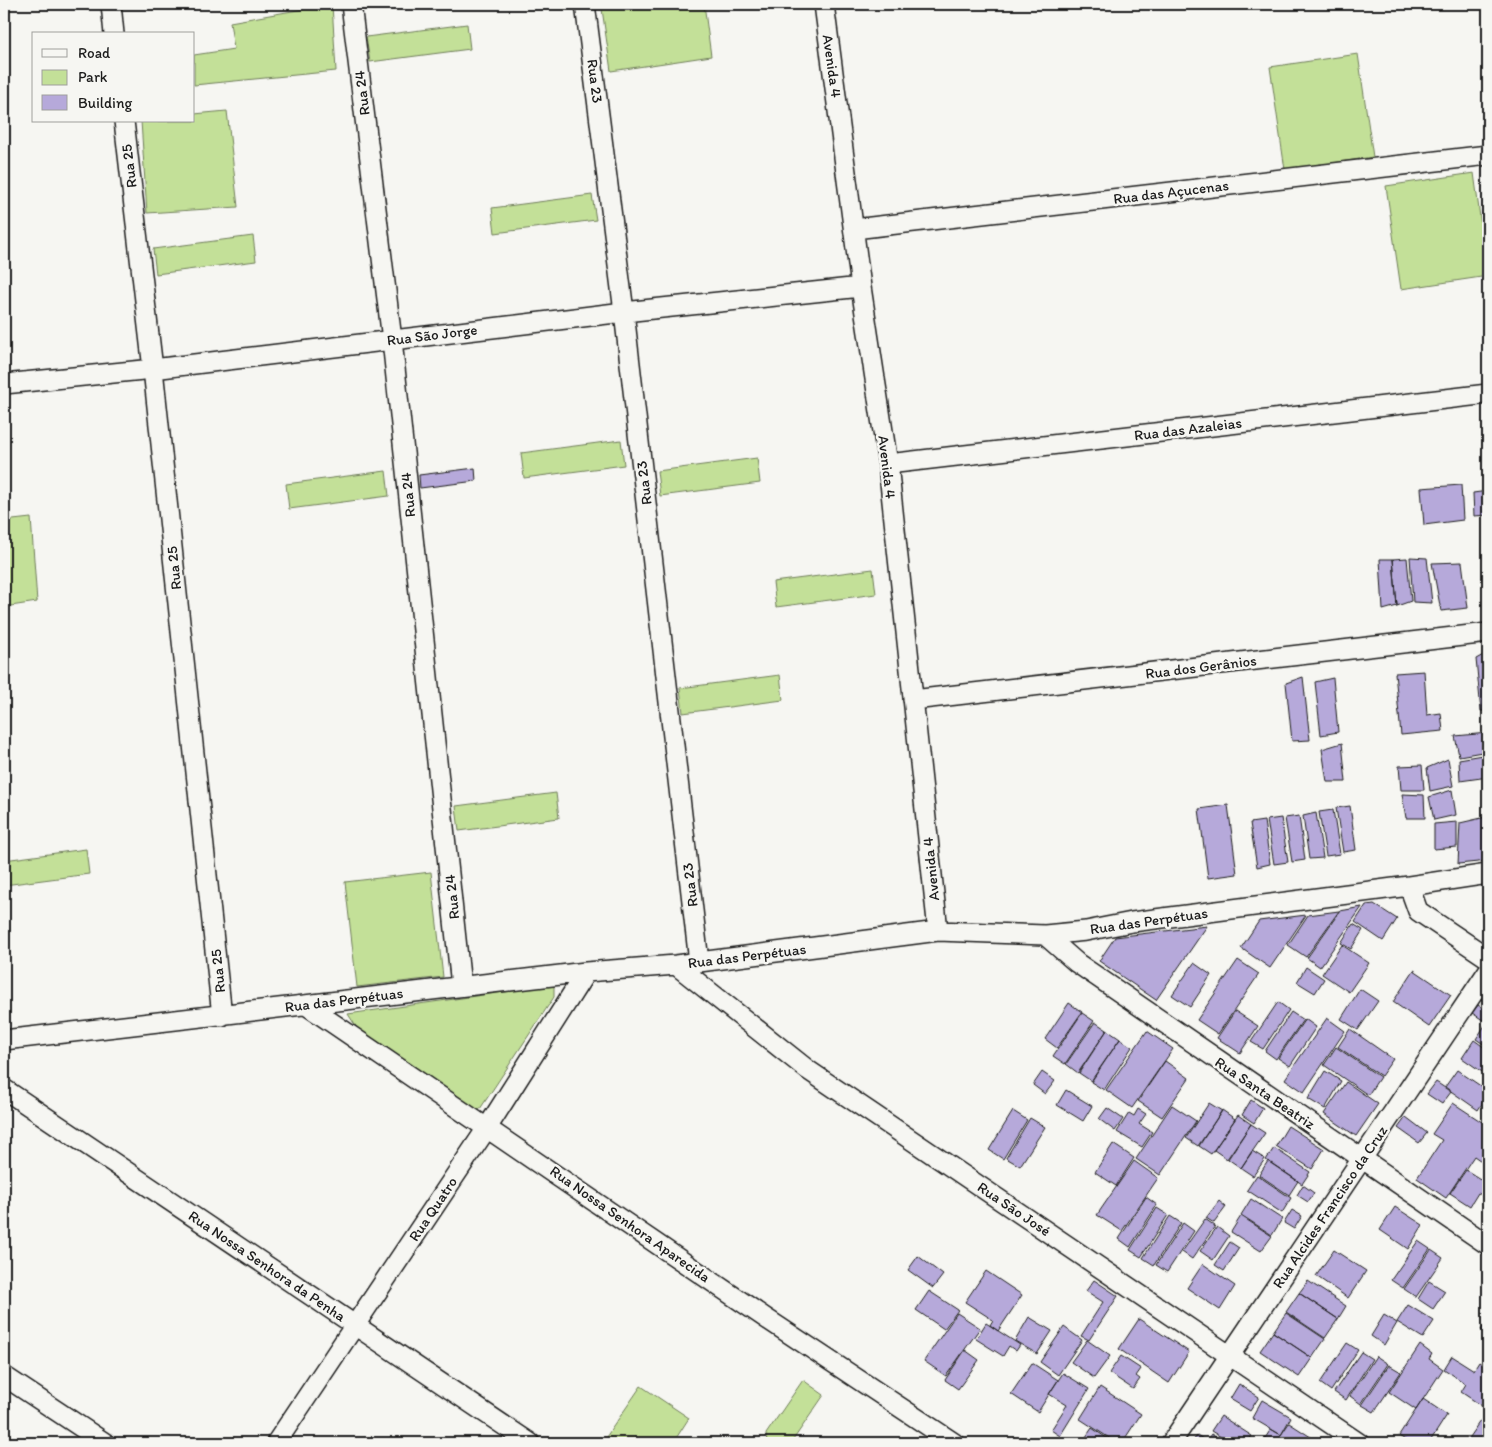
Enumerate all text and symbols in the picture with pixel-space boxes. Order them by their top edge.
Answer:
legend [32,32,195,122]
street label: Avenida 4 [819,33,845,99]
text: Road [78,44,111,62]
street label: Rua 23 [583,58,607,104]
text: Park [78,68,108,86]
street label: Rua 24 [350,70,374,116]
text: Building [78,94,132,112]
street label: Rua 25 [117,143,141,189]
street label: Rua das Açucenas [1112,176,1230,208]
street label: Rua São Jorge [386,321,478,349]
street label: Rua das Azaleias [1133,413,1243,445]
street label: Avenida 4 [874,434,900,500]
street label: Rua 23 [632,460,656,506]
street label: Rua 24 [397,472,419,518]
street label: Rua 25 [163,545,185,591]
street label: Rua dos Gerânios [1144,651,1258,683]
street label: Avenida 4 [919,836,943,902]
street label: Rua 23 [678,862,702,908]
street label: Rua 24 [441,874,463,920]
street label: Rua das Perpétuas [1089,904,1209,938]
street label: Rua das Perpétuas [687,940,807,972]
street label: Rua 25 [207,948,229,994]
street label: Rua das Perpétuas [284,984,404,1016]
street label: Rua Santa Beatriz [1212,1053,1319,1133]
street label: Rua Alcides Francisco da Cruz [1269,1122,1391,1292]
street label: Rua Nossa Senhora Aparecida [546,1162,714,1287]
street label: Rua Quatro [405,1173,461,1245]
street label: Rua São José [974,1178,1054,1240]
street label: Rua Nossa Senhora da Penha [185,1207,349,1325]

